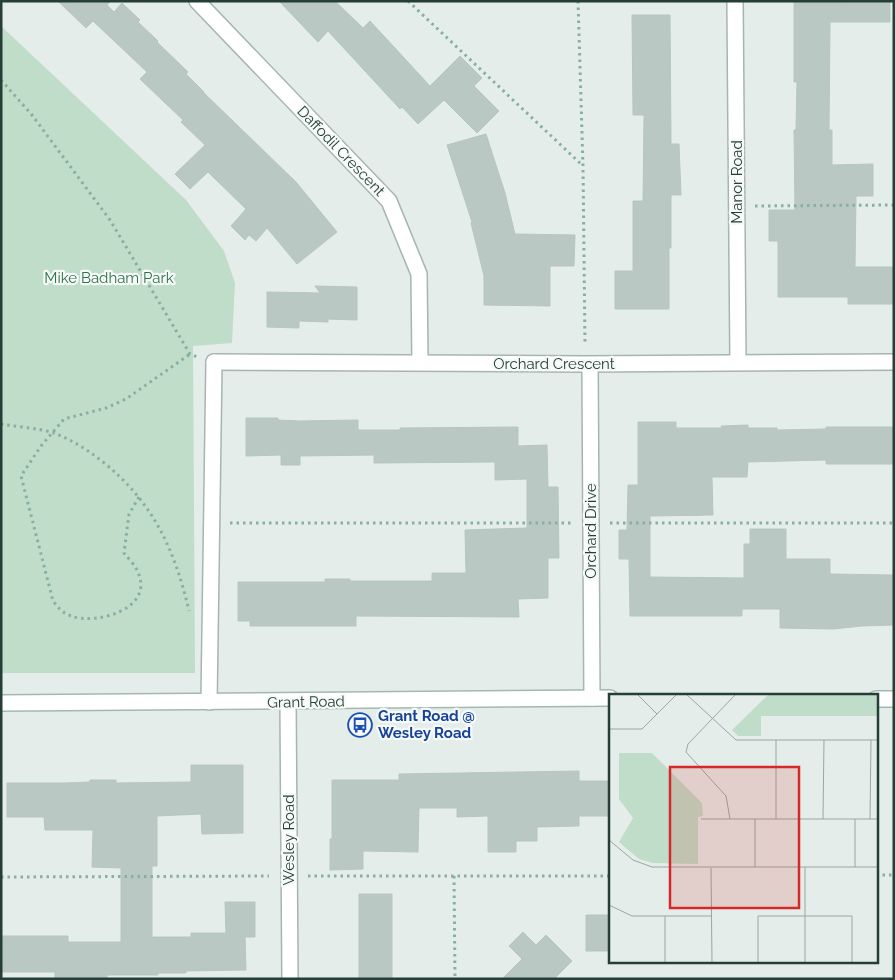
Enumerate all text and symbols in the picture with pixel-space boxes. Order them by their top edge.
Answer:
street label: Daffodil Crescent [293,102,389,200]
street label: Manor Road [728,140,746,224]
park label: Mike Badham Park [44,269,174,287]
street label: Orchard Crescent [493,355,615,373]
street label: Orchard Drive [582,483,600,579]
street label: Grant Road [267,692,345,712]
inset map [609,694,878,962]
place label: Grant Road @ Wesley Road [378,707,475,742]
bus stop icon: Grant Road @ Wesley Road [347,712,373,738]
street label: Wesley Road [280,795,298,885]

